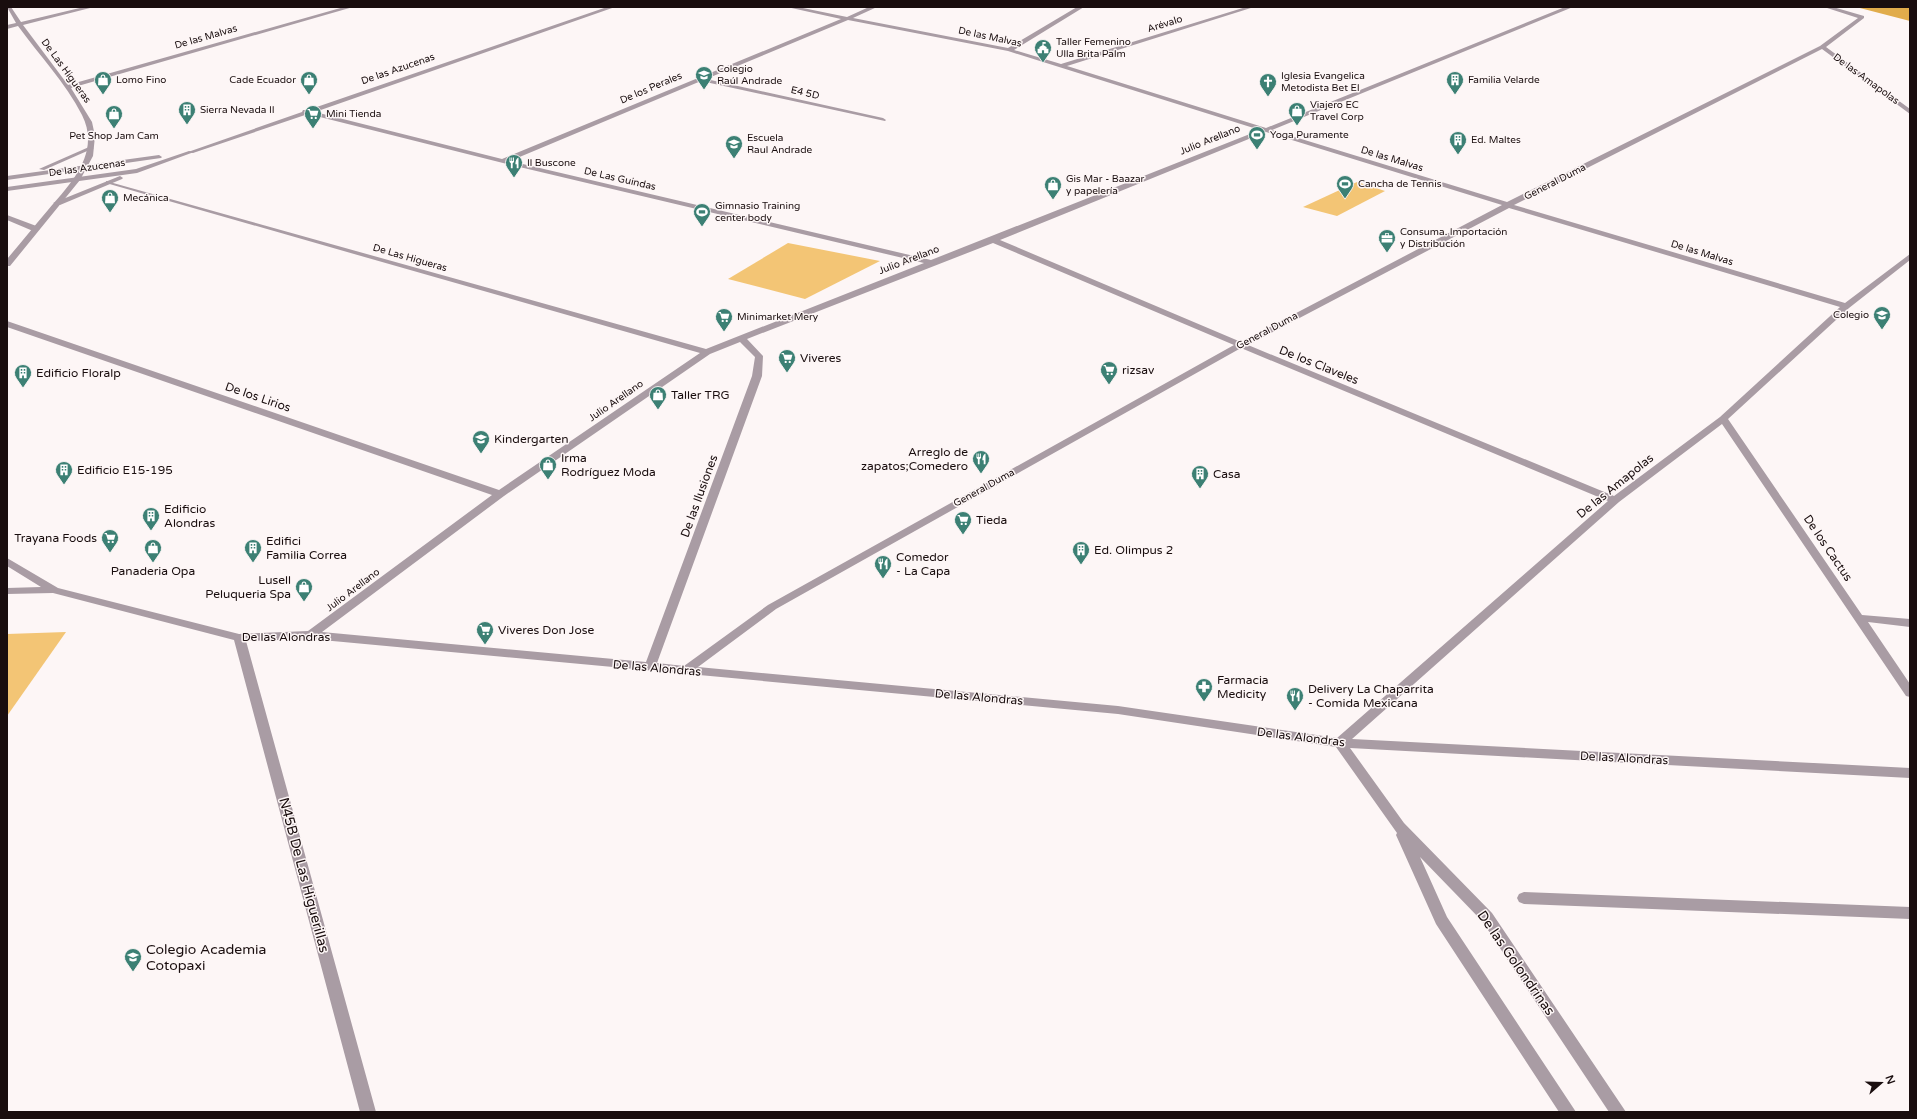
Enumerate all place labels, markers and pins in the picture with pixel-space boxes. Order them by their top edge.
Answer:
place label: Taller Femenino Ulla Brita Palm [1056,36,1131,60]
public building icon: Taller Femenino Ulla Brita Palm [1033,38,1053,63]
place label: Colegio Raúl Andrade [717,63,782,87]
school or university icon: Colegio Raúl Andrade [694,65,714,90]
shop icon: Lomo Fino [93,70,113,95]
shop icon: Cade Ecuador [299,70,319,95]
place label: Iglesia Evangelica Metodista Bet El [1281,70,1365,94]
building icon: Familia Velarde [1445,70,1465,95]
church icon: Iglesia Evangelica Metodista Bet El [1258,72,1278,97]
place label: Lomo Fino [116,74,166,86]
place label: Cade Ecuador [229,74,296,86]
place label: Familia Velarde [1468,74,1540,86]
place label: Viajero EC Travel Corp [1310,99,1364,123]
building icon: Sierra Nevada II [177,100,197,125]
shop icon: Viajero EC Travel Corp [1287,101,1307,126]
shop icon: Pet Shop Jam Cam [104,104,124,129]
place label: Sierra Nevada II [200,104,275,116]
supermarket icon: Mini Tienda [303,104,323,129]
place label: Mini Tienda [326,108,381,120]
sports icon: Yoga Puramente [1247,125,1267,150]
place label: Yoga Puramente [1270,129,1349,141]
place label: Pet Shop Jam Cam [69,130,159,142]
building icon: Ed. Maltes [1448,130,1468,155]
place label: Escuela Raul Andrade [747,132,812,156]
school or university icon: Escuela Raul Andrade [724,134,744,159]
place label: Ed. Maltes [1471,134,1521,146]
restaurant icon: Il Buscone [504,153,524,178]
place label: Il Buscone [527,157,576,169]
place label: Gis Mar - Baazar y papelería [1066,173,1145,197]
sports icon: Cancha de Tennis [1335,174,1355,199]
shop icon: Gis Mar - Baazar y papelería [1043,175,1063,200]
place label: Cancha de Tennis [1358,178,1442,190]
shop icon: Mecánica [100,188,120,213]
place label: Mecánica [123,192,169,204]
place label: Gimnasio Training center body [715,200,800,224]
sports icon: Gimnasio Training center body [692,202,712,227]
place label: Consuma. Importación y Distribución [1400,226,1507,250]
office icon: Consuma. Importación y Distribución [1377,228,1397,253]
school or university icon: Colegio [1872,305,1892,330]
supermarket icon: Minimarket Mery [714,307,734,332]
place label: Colegio [1833,309,1869,321]
place label: Minimarket Mery [737,311,819,323]
supermarket icon: Viveres [777,348,797,373]
place label: Viveres [800,351,841,365]
supermarket icon: rizsav [1099,360,1119,385]
building icon: Edificio Floralp [13,363,33,388]
place label: rizsav [1122,363,1155,377]
place label: Edificio Floralp [36,366,121,380]
shop icon: Taller TRG [648,385,668,410]
place label: Taller TRG [671,388,730,402]
school or university icon: Kindergarten [471,429,491,454]
place label: Kindergarten [494,432,569,446]
place label: Arreglo de zapatos;Comedero [861,445,968,473]
restaurant icon: Arreglo de zapatos;Comedero [971,449,991,474]
place label: Irma Rodríguez Moda [561,451,656,479]
shop icon: Irma Rodríguez Moda [538,455,558,480]
building icon: Edificio E15-195 [54,460,74,485]
place label: Edificio E15-195 [77,463,173,477]
building icon: Casa [1190,464,1210,489]
place label: Casa [1213,467,1241,481]
place label: Edificio Alondras [164,502,215,530]
building icon: Edificio Alondras [141,506,161,531]
supermarket icon: Tieda [953,510,973,535]
place label: Tieda [976,513,1007,527]
supermarket icon: Trayana Foods [100,528,120,553]
place label: Trayana Foods [14,531,97,545]
place label: Edifici Familia Correa [266,534,347,562]
shop icon: Panaderia Opa [143,538,163,563]
building icon: Edifici Familia Correa [243,538,263,563]
building icon: Ed. Olimpus 2 [1071,540,1091,565]
place label: Ed. Olimpus 2 [1094,543,1173,557]
place label: Comedor - La Capa [896,550,950,578]
restaurant icon: Comedor - La Capa [873,554,893,579]
place label: Panaderia Opa [111,564,195,578]
place label: Lusell Peluqueria Spa [205,573,291,601]
shop icon: Lusell Peluqueria Spa [294,577,314,602]
supermarket icon: Viveres Don Jose [475,620,495,645]
place label: Viveres Don Jose [498,623,595,637]
place label: Farmacia Medicity [1217,673,1269,701]
pharmacy icon: Farmacia Medicity [1194,677,1214,702]
place label: Delivery La Chaparrita - Comida Mexicana [1308,682,1434,710]
restaurant icon: Delivery La Chaparrita - Comida Mexicana [1285,686,1305,711]
place label: Colegio Academia Cotopaxi [146,941,266,974]
school or university icon: Colegio Academia Cotopaxi [123,947,143,972]

